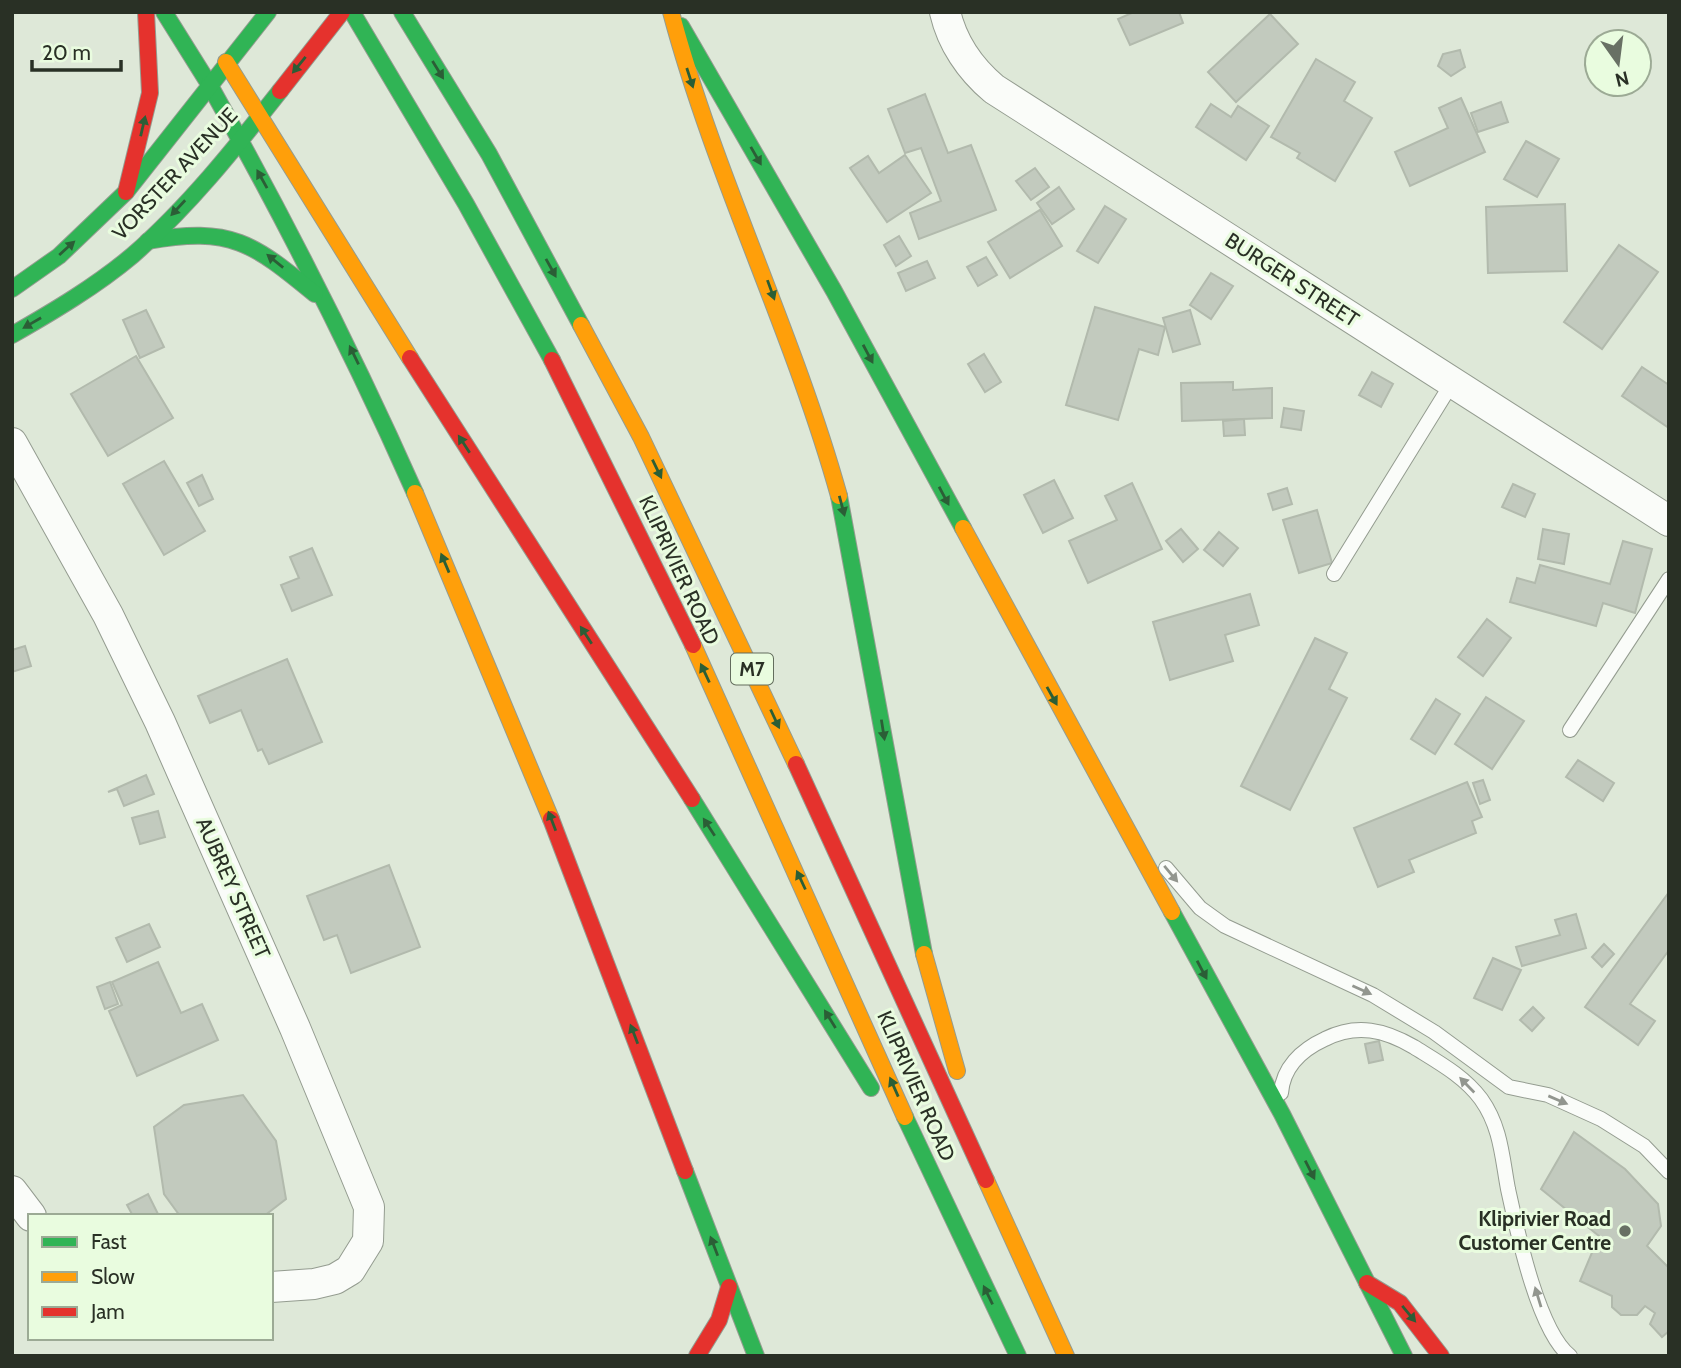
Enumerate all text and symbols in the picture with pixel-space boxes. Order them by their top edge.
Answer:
scale bar [32,28,121,72]
north arrow [1583,28,1653,98]
text: 20 m [42,40,91,65]
one-way arrow [292,57,307,74]
one-way arrow [432,61,444,80]
text: N [1613,66,1631,92]
one-way arrow [685,67,695,88]
street label: VORSTER AVENUE [107,102,242,245]
one-way arrow [138,115,149,137]
one-way arrow [750,147,762,166]
one-way arrow [256,169,268,189]
one-way arrow [171,199,187,216]
street label: BURGER STREET [1221,227,1364,332]
one-way arrow [58,241,75,257]
one-way arrow [267,254,285,269]
one-way arrow [545,258,557,277]
one-way arrow [766,280,777,301]
one-way arrow [23,317,42,330]
one-way arrow [348,345,359,365]
one-way arrow [862,345,874,364]
one-way arrow [457,434,470,453]
one-way arrow [651,459,662,479]
one-way arrow [938,486,950,506]
street label: KLIPRIVIER ROAD [634,491,725,648]
one-way arrow [837,495,848,517]
one-way arrow [440,553,451,574]
one-way arrow [580,625,593,645]
road number: M7 [731,654,773,684]
one-way arrow [699,663,710,684]
one-way arrow [1047,686,1058,706]
one-way arrow [769,709,781,729]
one-way arrow [878,719,889,741]
one-way arrow [547,810,558,831]
street label: AUBREY STREET [191,813,276,962]
one-way arrow [703,817,716,836]
one-way arrow [1163,865,1178,882]
one-way arrow [795,870,807,890]
one-way arrow [1196,961,1208,980]
one-way arrow [1352,984,1372,996]
street label: KLIPRIVIER ROAD [872,1007,961,1165]
one-way arrow [824,1009,837,1029]
one-way arrow [628,1023,639,1044]
one-way arrow [1459,1076,1476,1093]
one-way arrow [888,1077,899,1098]
one-way arrow [1548,1095,1569,1106]
one-way arrow [1305,1160,1316,1180]
place label: Kliprivier Road Customer Centre [1458,1206,1611,1255]
legend [28,1214,273,1340]
marker: Kliprivier Road Customer Centre [1617,1223,1633,1239]
text: Fast [91,1229,127,1254]
one-way arrow [708,1236,719,1257]
text: Slow [91,1264,135,1289]
one-way arrow [983,1285,994,1305]
one-way arrow [1532,1287,1542,1308]
text: Jam [90,1299,125,1324]
one-way arrow [1401,1305,1417,1323]

